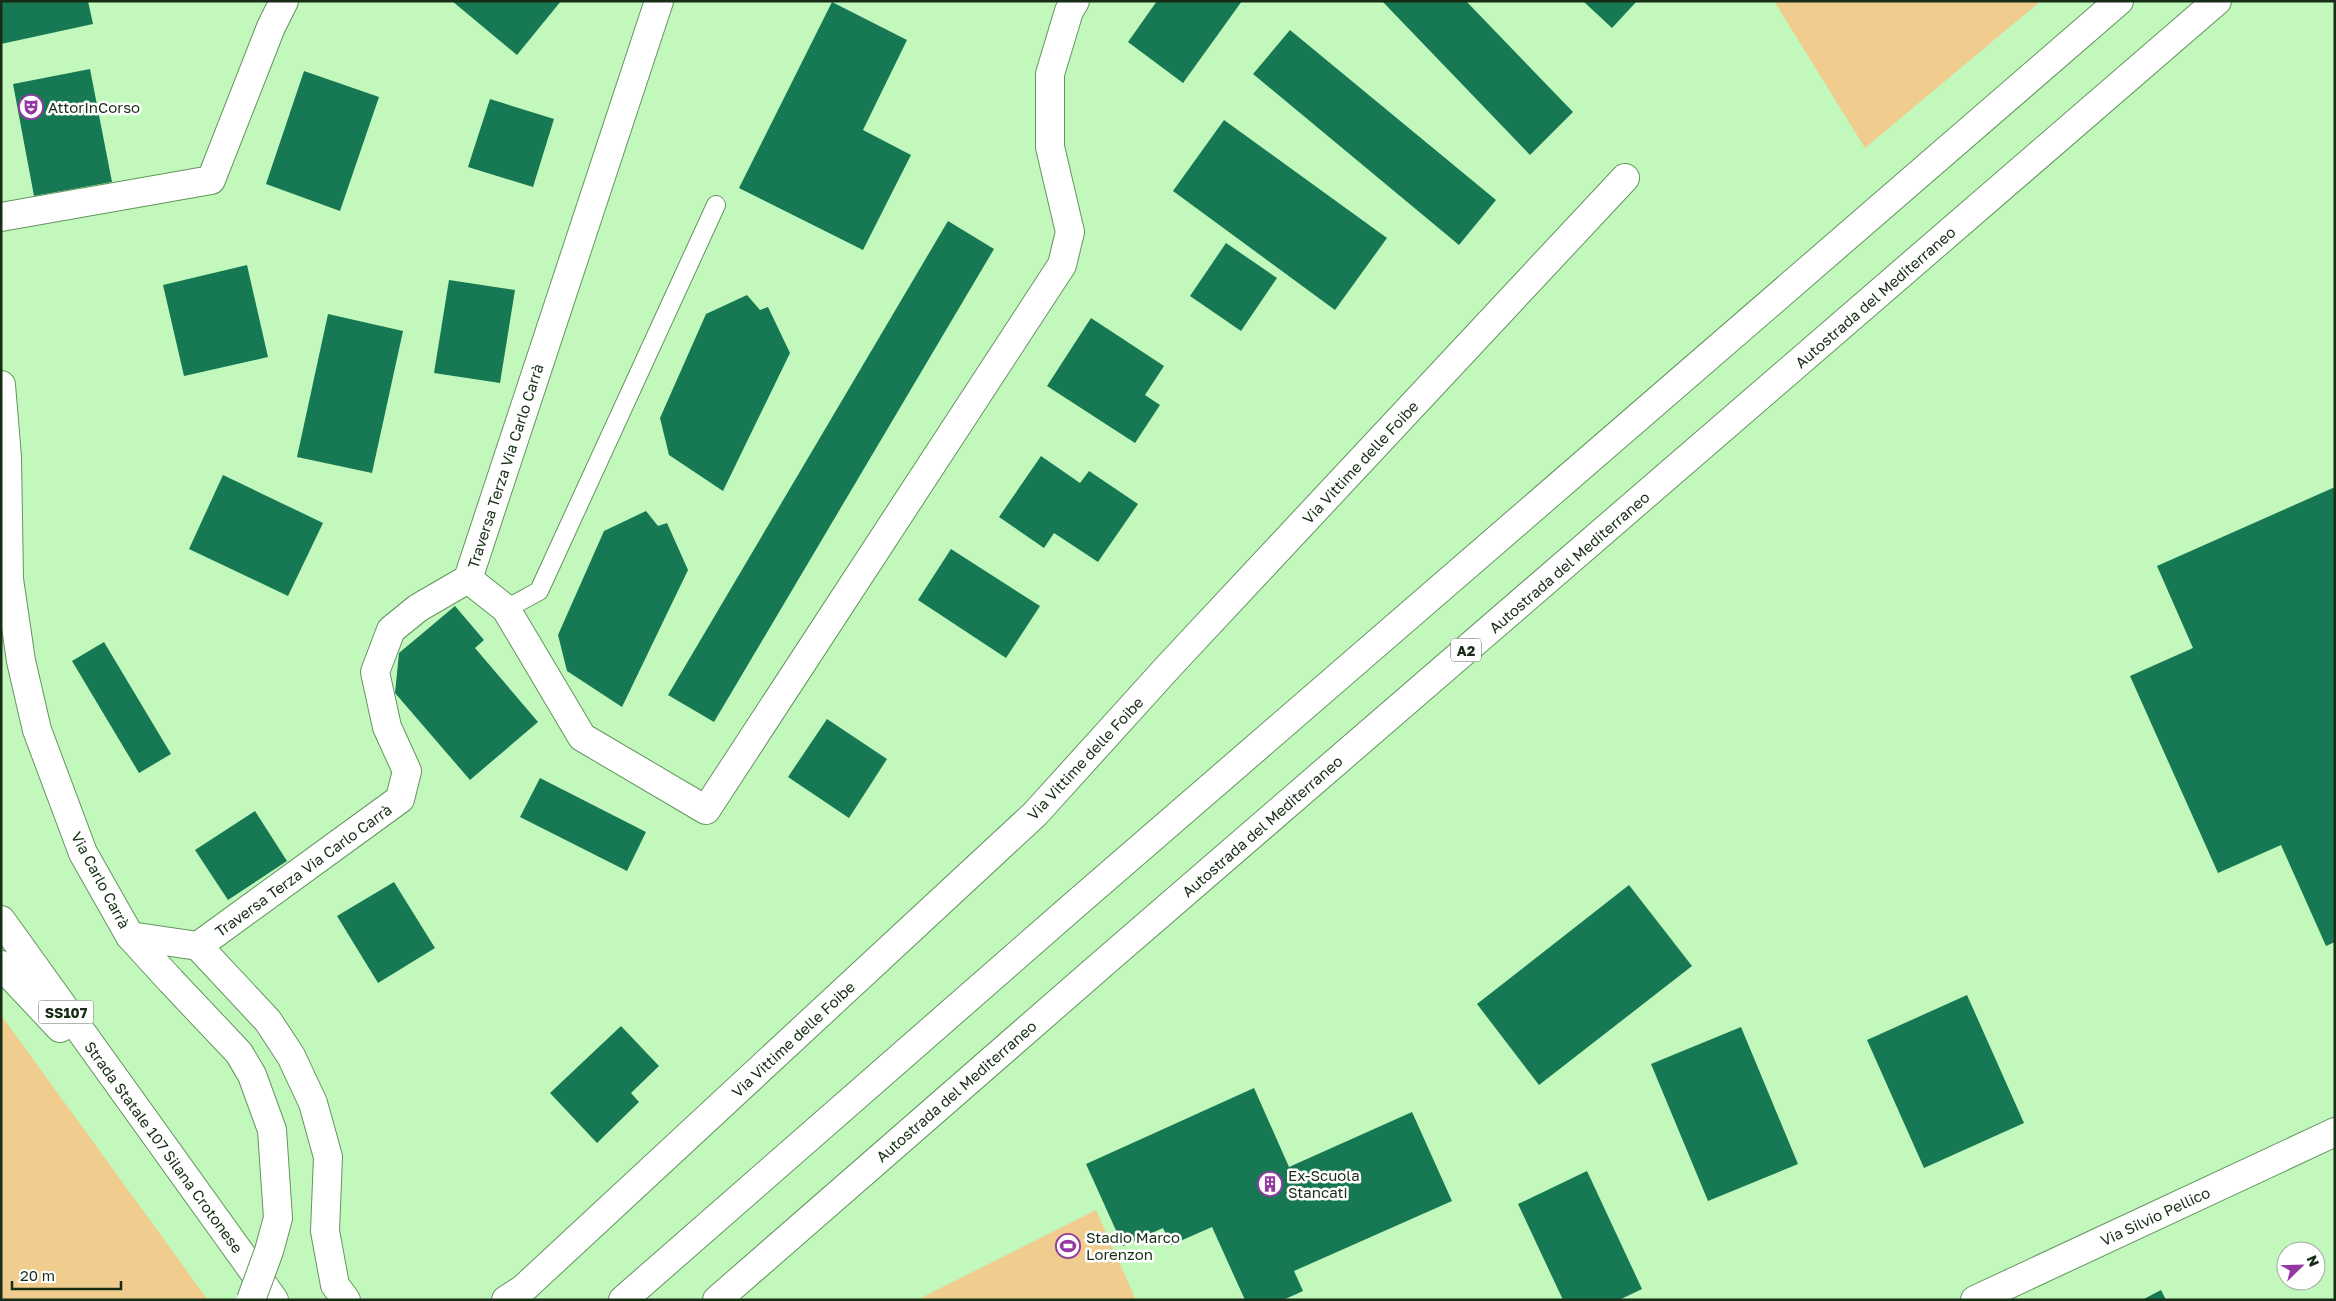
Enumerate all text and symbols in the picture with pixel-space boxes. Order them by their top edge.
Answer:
theatre icon: AttorInCorso [18,94,44,120]
place label: AttorInCorso [48,98,140,116]
street label: Autostrada del Mediterraneo [1791,223,1959,371]
street label: Traversa Terza Via Carlo Carrà [463,361,547,571]
street label: Via Vittime delle Foibe [1298,397,1422,527]
street label: Autostrada del Mediterraneo [1485,488,1653,636]
road number: A2 [1451,638,1481,662]
street label: Via Vittime delle Foibe [1023,693,1147,823]
street label: Autostrada del Mediterraneo [1178,752,1346,900]
street label: Traversa Terza Via Carlo Carrà [211,800,395,940]
street label: Via Carlo Carrà [68,829,134,931]
street label: Via Vittime delle Foibe [728,977,858,1101]
road number: SS107 [38,1000,94,1024]
street label: Autostrada del Mediterraneo [872,1017,1040,1165]
street label: Strada Statale 107 Silana Crotonese [81,1038,247,1257]
place label: Ex-Scuola Stancati [1288,1166,1360,1201]
building icon: Ex-Scuola Stancati [1257,1171,1283,1197]
street label: Via Silvio Pellico [2097,1183,2213,1249]
place label: Stadio Marco Lorenzon [1086,1228,1180,1263]
sports icon: Stadio Marco Lorenzon [1055,1233,1081,1259]
north arrow [2276,1241,2326,1291]
text: N [2304,1253,2323,1269]
scale bar [12,1258,121,1290]
text: 20 m [20,1266,55,1284]

